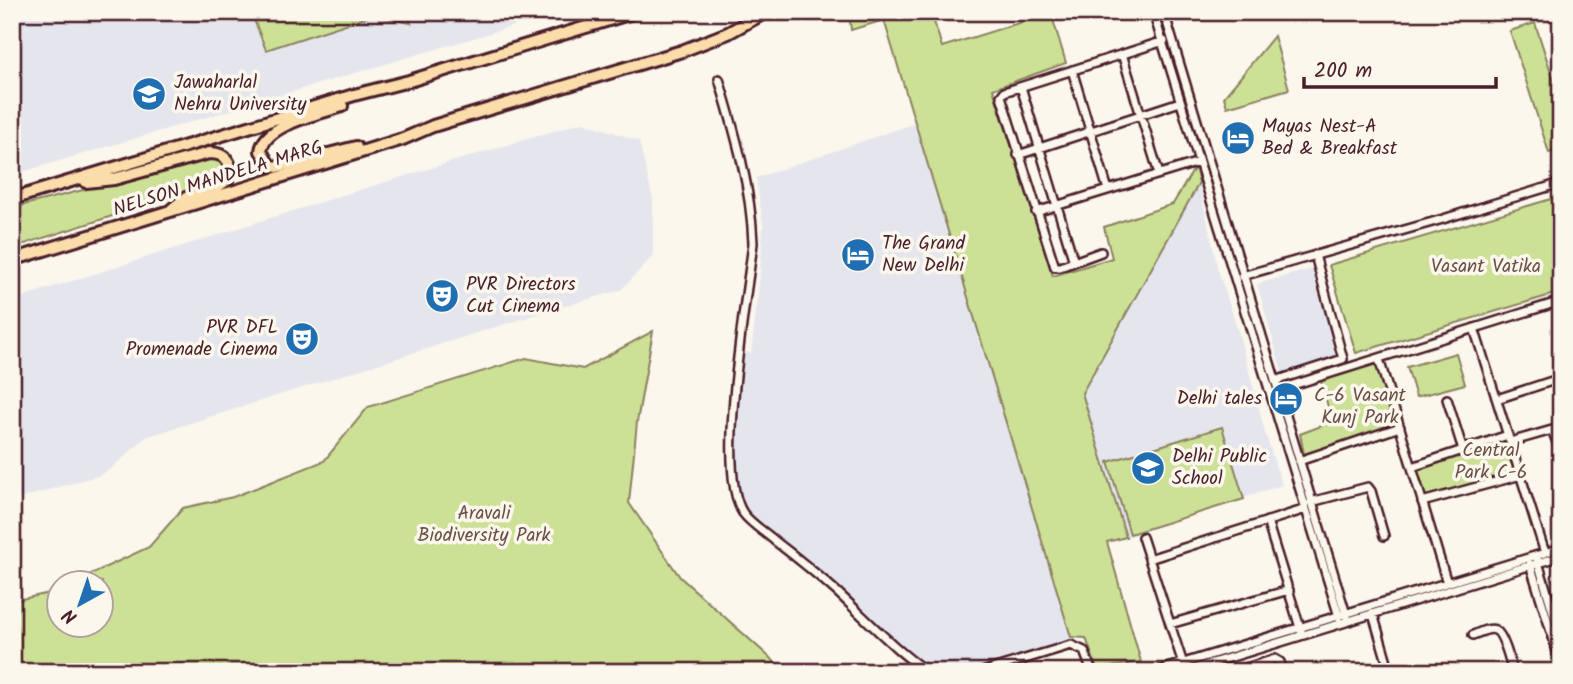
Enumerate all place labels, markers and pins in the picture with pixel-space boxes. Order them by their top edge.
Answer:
place label: Jawaharlal Nehru University [174,68,307,120]
school or university icon: Jawaharlal Nehru University [130,75,168,113]
place label: Mayas Nest-A Bed & Breakfast [1262,112,1398,164]
hotel icon: Mayas Nest-A Bed & Breakfast [1219,119,1257,157]
place label: The Grand New Delhi [882,229,965,281]
hotel icon: The Grand New Delhi [839,236,877,274]
place label: PVR Directors Cut Cinema [466,270,576,322]
theatre icon: PVR Directors Cut Cinema [423,277,461,315]
place label: PVR DFL Promenade Cinema [126,313,278,365]
theatre icon: PVR DFL Promenade Cinema [283,320,321,358]
hotel icon: Delhi tales [1267,380,1305,418]
place label: Delhi tales [1177,384,1262,414]
place label: Delhi Public School [1172,442,1267,494]
school or university icon: Delhi Public School [1129,449,1167,487]

